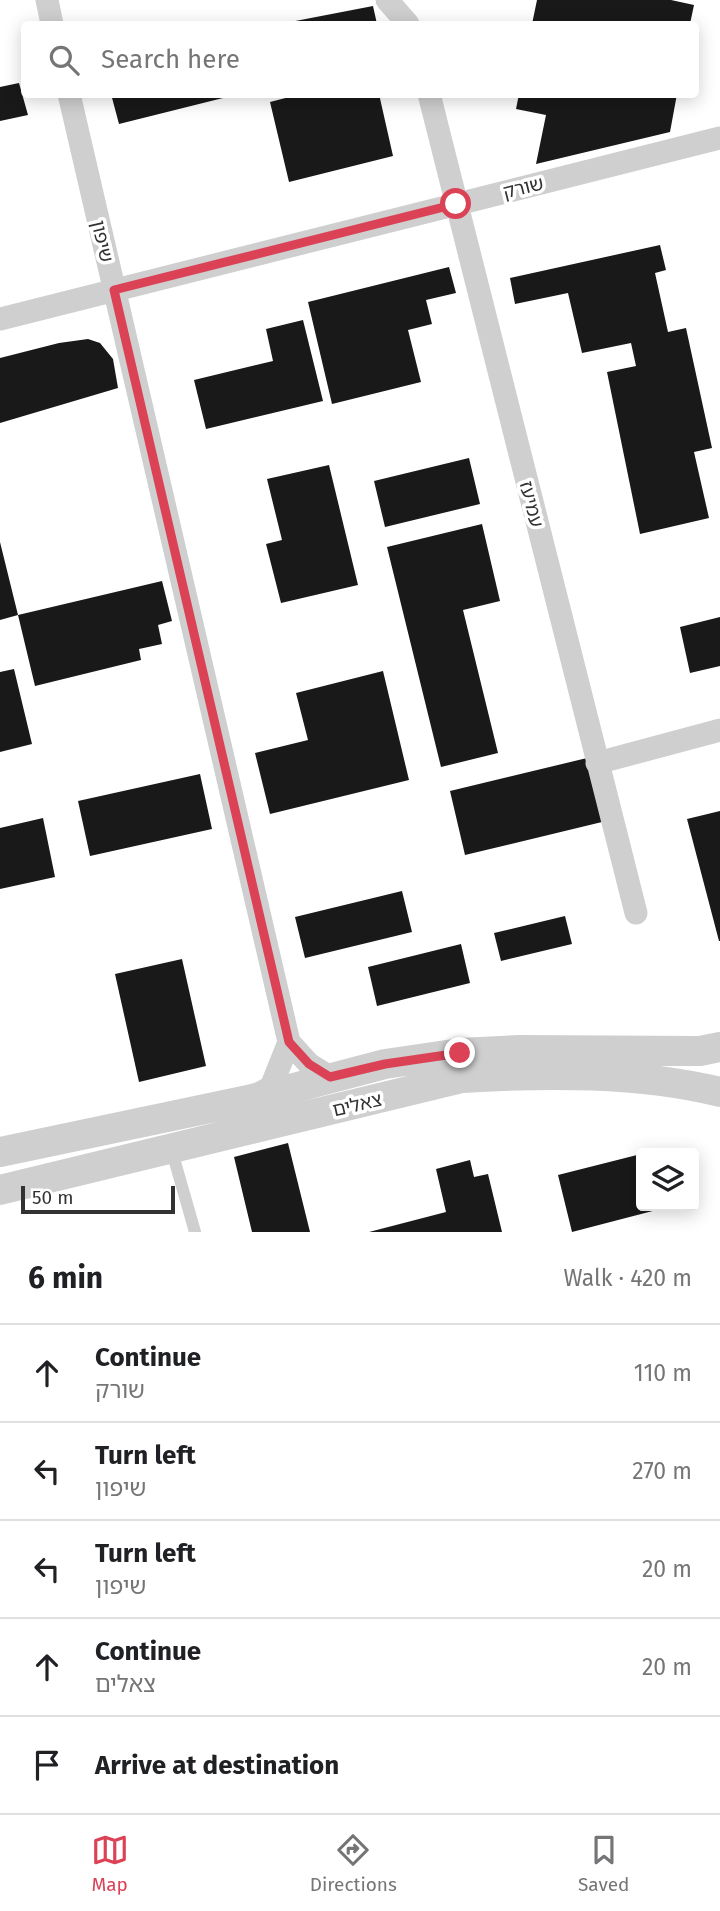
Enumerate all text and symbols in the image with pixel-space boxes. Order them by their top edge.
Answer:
search box [21,21,699,98]
icon: search [45,41,83,79]
text: Search here [101,44,240,75]
street label: שורק [500,171,546,204]
route start [440,188,471,219]
street label: שיפון [87,218,118,264]
street label: עמיעז [515,479,548,530]
route end [444,1037,475,1068]
street label: צאלים [330,1088,384,1121]
map controls [636,1148,699,1211]
button: layers [636,1148,699,1211]
scale bar [21,1183,175,1215]
text: 50 m [32,1186,73,1209]
text: 6 min [28,1260,103,1296]
text: Walk · 420 m [563,1264,692,1292]
text: Continue [95,1342,201,1373]
icon: ahead [28,1354,66,1392]
text: 110 m [634,1359,692,1387]
text: שורק [95,1376,145,1404]
text: Turn left [95,1440,196,1471]
icon: left [28,1452,66,1490]
text: 270 m [632,1457,692,1485]
text: שיפון [95,1474,146,1502]
text: Turn left [95,1538,196,1569]
icon: left [28,1550,66,1588]
text: 20 m [642,1555,692,1583]
text: שיפון [95,1572,146,1600]
text: Continue [95,1636,201,1667]
icon: ahead [28,1648,66,1686]
text: 20 m [642,1653,692,1681]
text: צאלים [95,1670,156,1698]
icon: arrive [28,1746,66,1784]
text: Arrive at destination [95,1750,339,1781]
tab: Map [91,1831,129,1896]
tab: Directions [310,1831,397,1896]
tab: Saved [578,1831,629,1896]

